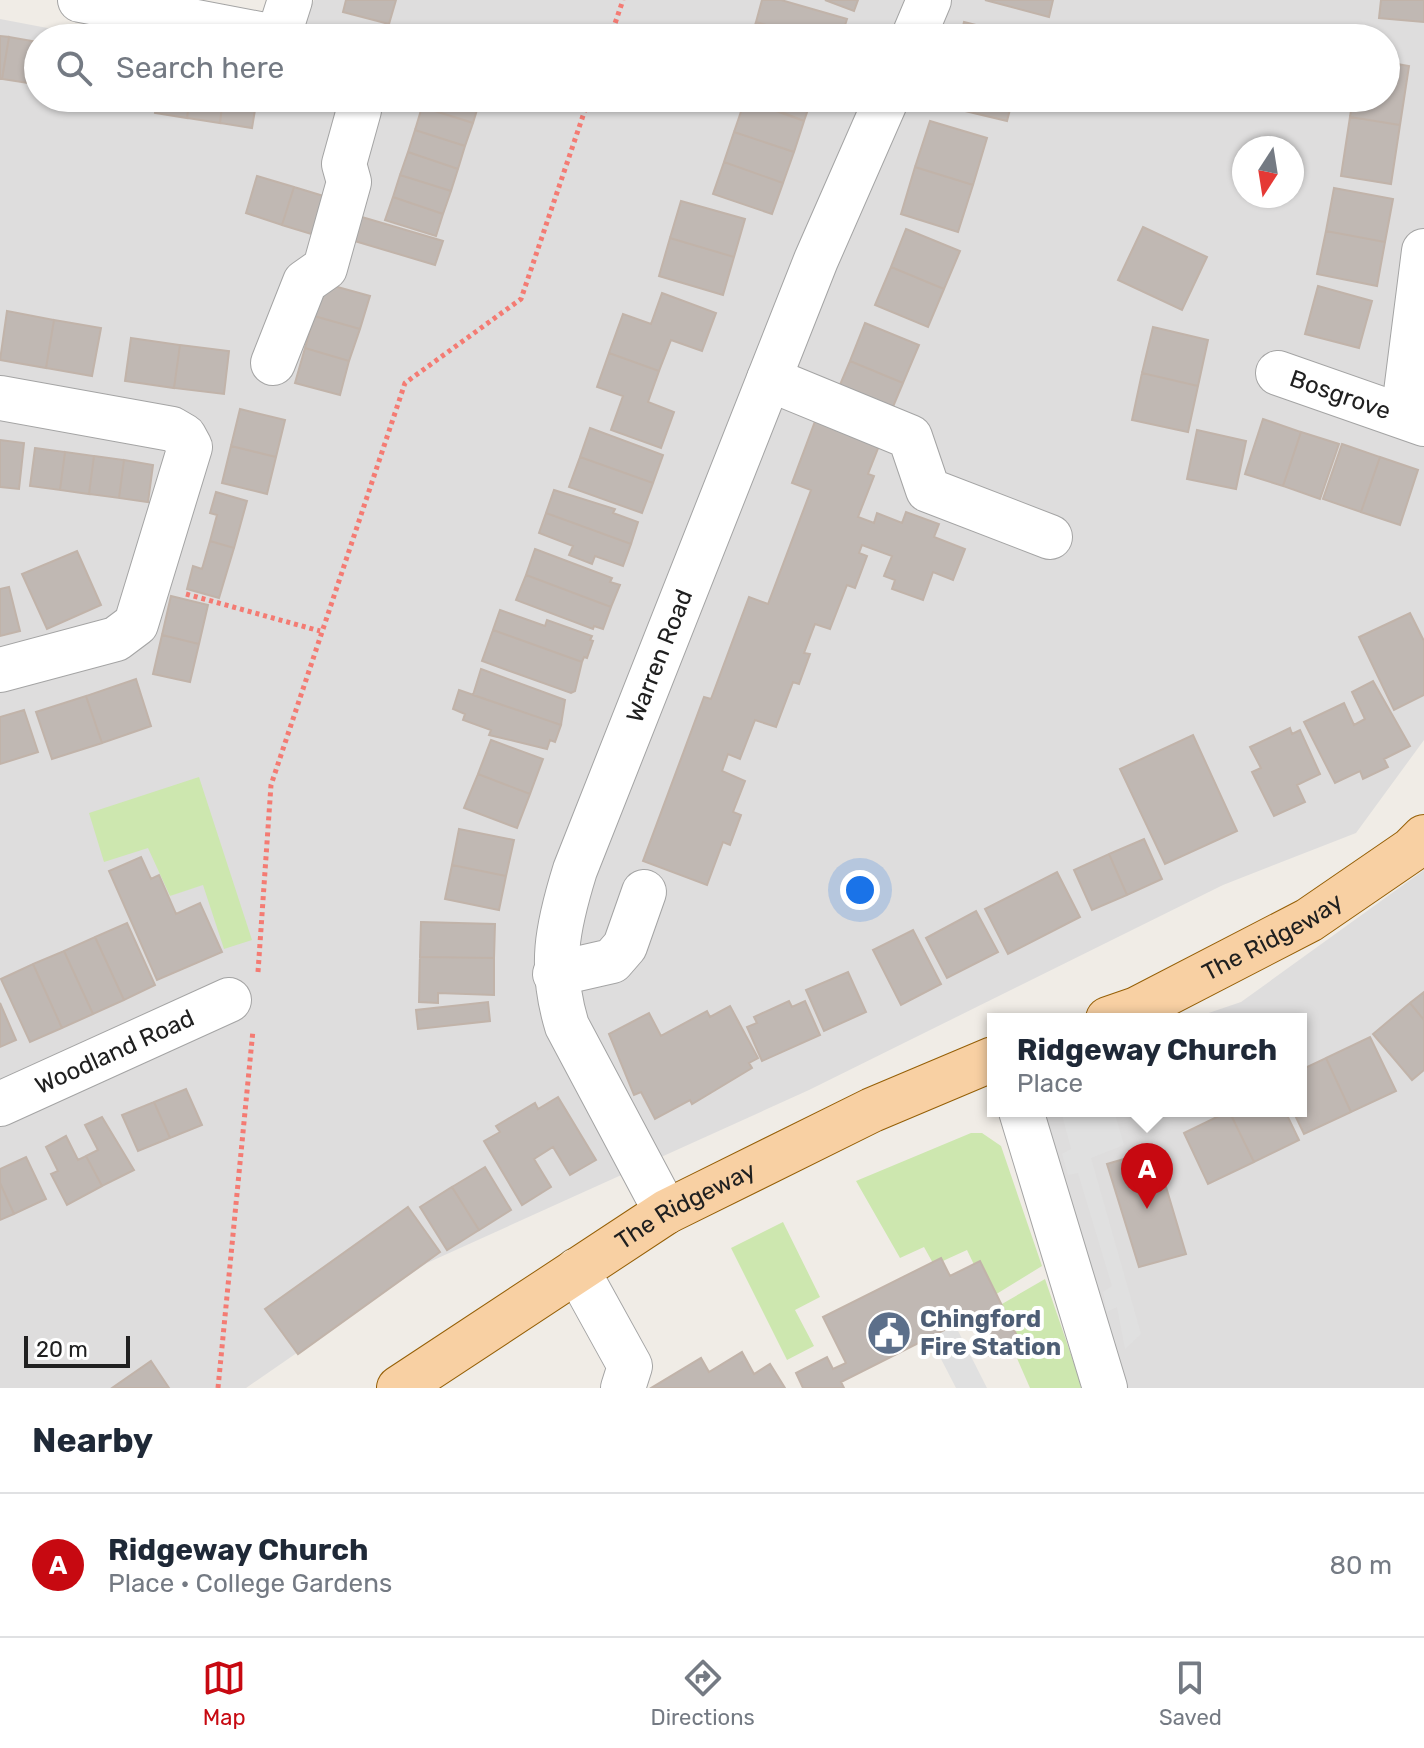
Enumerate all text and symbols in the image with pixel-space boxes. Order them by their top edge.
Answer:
search box [24,24,1400,112]
icon: search [52,46,96,90]
text: Search here [116,50,284,86]
north arrow [1232,136,1304,208]
street label: Bosgrove [1286,364,1394,425]
street label: Warren Road [621,585,698,727]
your location [840,870,880,910]
street label: The Ridgeway [1198,887,1348,987]
street label: Woodland Road [31,1004,198,1100]
popup [987,1013,1307,1117]
text: Ridgeway Church [1017,1032,1277,1068]
text: Place [1017,1068,1083,1099]
pin: A [1121,1143,1173,1209]
street label: The Ridgeway [610,1156,760,1255]
place label: Chingford Fire Station [920,1305,1061,1361]
public building icon: Chingford Fire Station [865,1309,913,1357]
scale bar [24,1332,130,1368]
text: 20 m [36,1336,88,1363]
text: Nearby [32,1420,153,1461]
text: Ridgeway Church [108,1532,368,1568]
text: A [49,1550,67,1581]
text: 80 m [1329,1550,1392,1581]
text: Place · College Gardens [108,1568,392,1599]
tab: Map [202,1656,246,1731]
tab: Directions [650,1656,755,1731]
tab: Saved [1159,1656,1222,1731]

